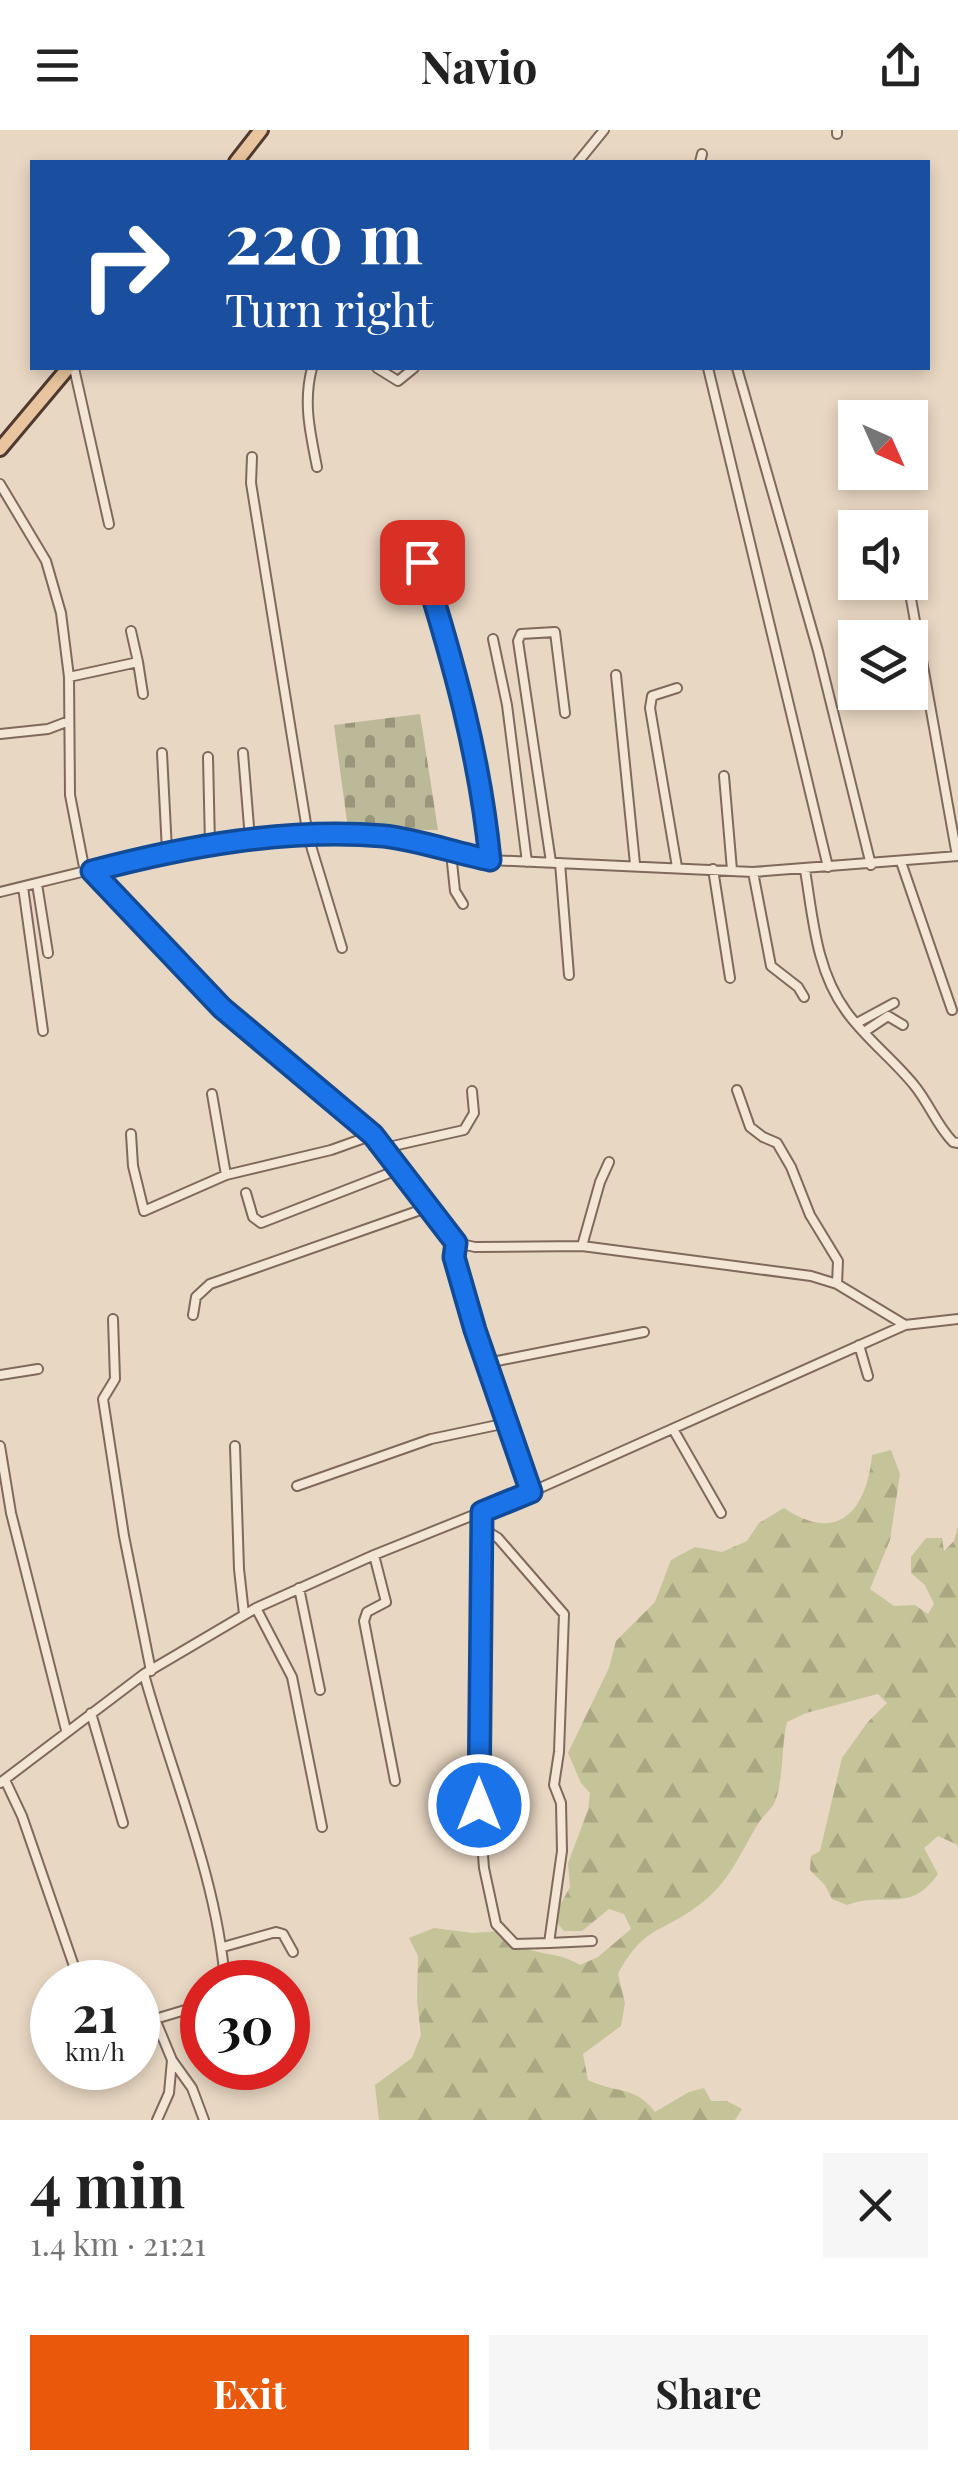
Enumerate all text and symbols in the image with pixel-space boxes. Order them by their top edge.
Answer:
text: Navio [421,35,537,95]
icon: menu [30,38,85,93]
icon: share [873,38,928,93]
text: 220 m [225,188,423,282]
icon: right [60,200,190,330]
text: Turn right [225,278,433,338]
north arrow [838,400,928,490]
map controls [838,400,928,710]
button: sound [838,510,928,600]
pin [380,520,465,605]
icon: arrive [395,535,450,590]
button: layers [838,620,928,710]
position arrow [427,1753,531,1857]
speed limit sign: 30 [180,1960,310,2090]
text: 21 [72,1979,118,2046]
text: km/h [65,2034,125,2067]
text: 4 min [30,2143,185,2223]
button: close [823,2153,928,2258]
text: 1.4 km · 21:21 [30,2221,206,2264]
button: Exit [30,2335,469,2450]
button: Share [489,2335,928,2450]

